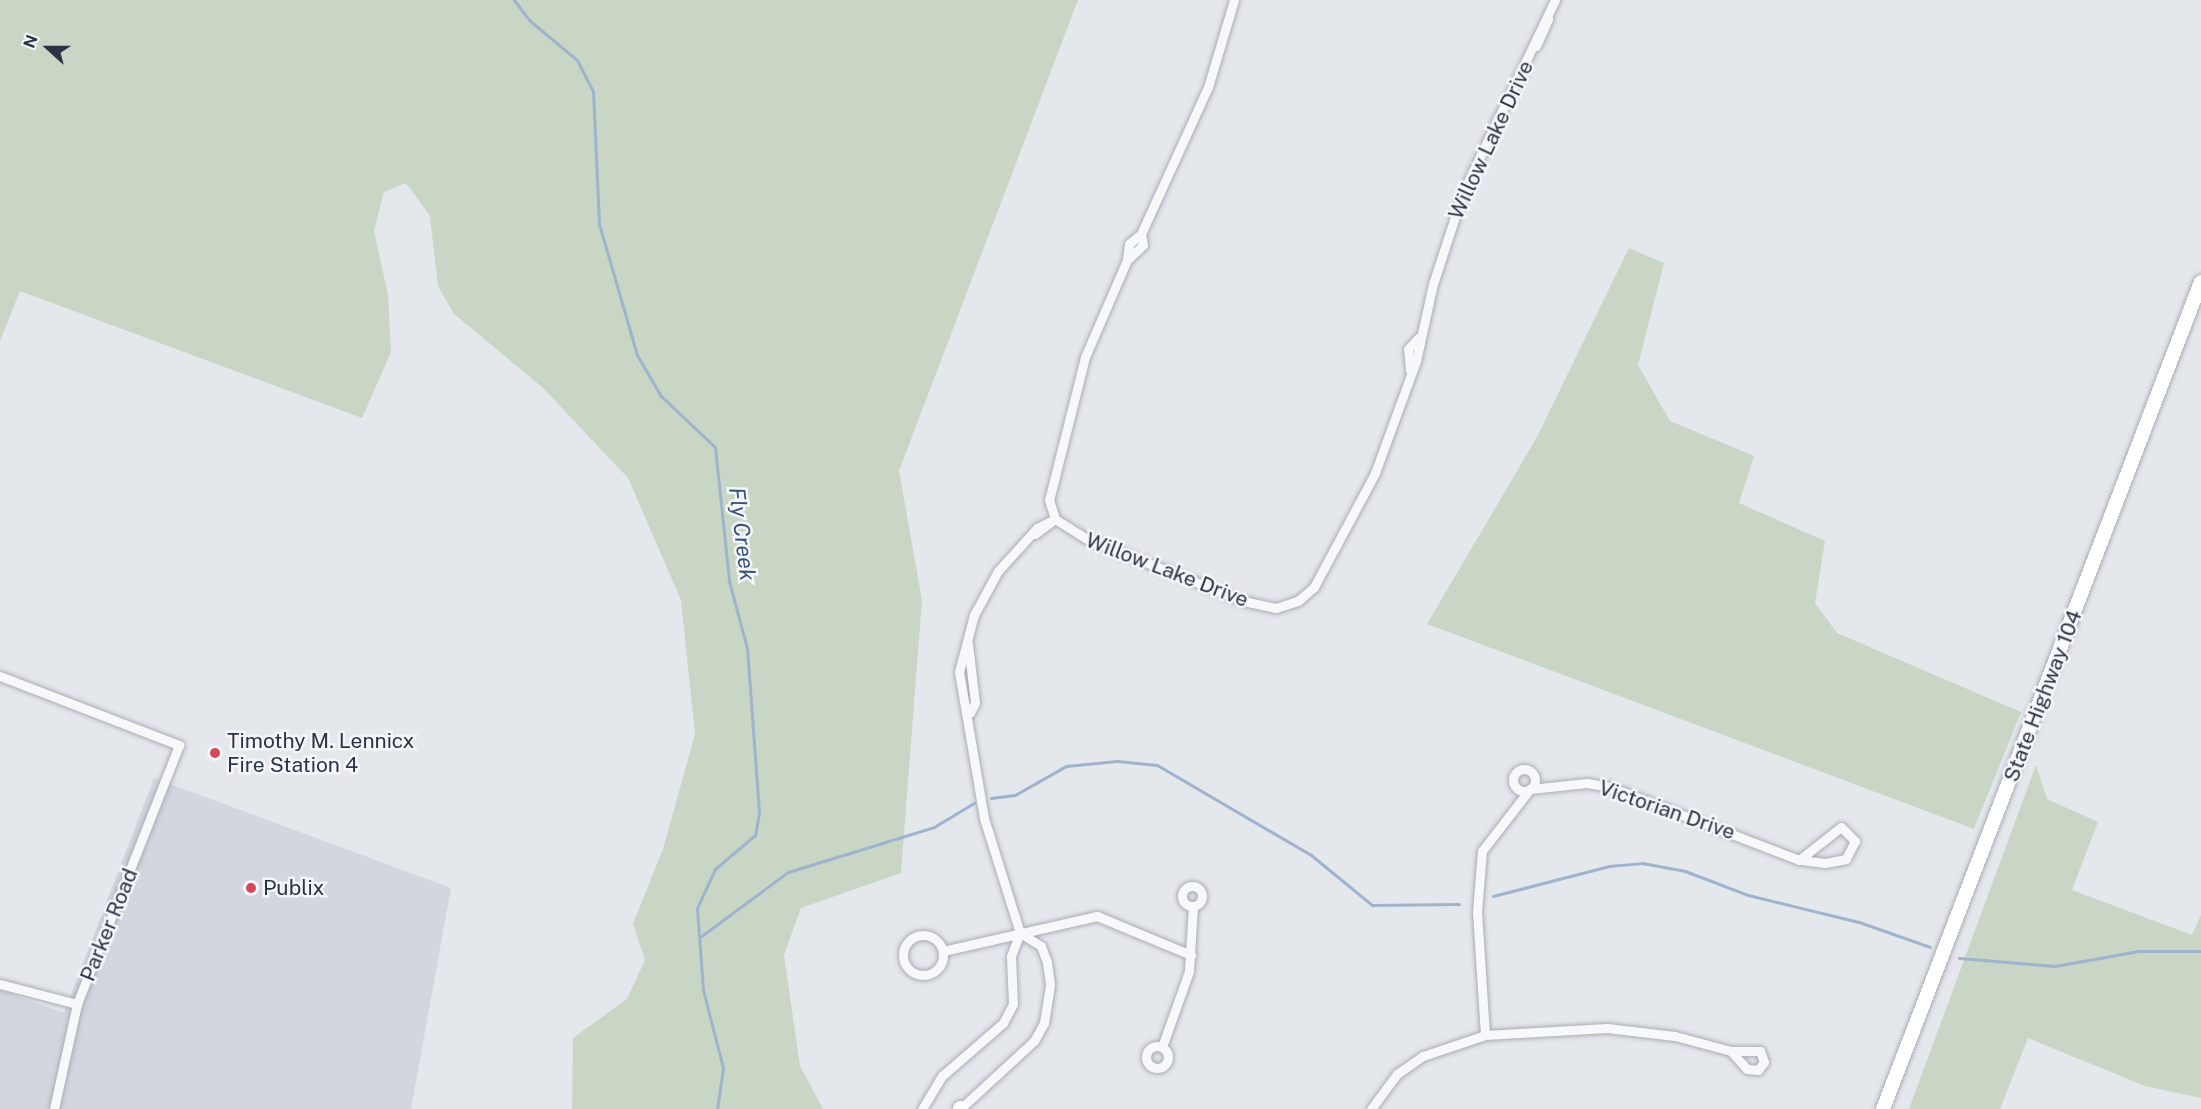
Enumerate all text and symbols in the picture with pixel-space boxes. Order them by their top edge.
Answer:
north arrow [18,18,78,78]
text: N [20,32,42,51]
street label: Willow Lake Drive [1443,57,1539,223]
water label: Fly Creek [723,486,761,582]
street label: Willow Lake Drive [1082,527,1252,613]
street label: State Highway 104 [1999,606,2087,786]
place label: Timothy M. Lennicx Fire Station 4 [227,728,415,778]
marker: Timothy M. Lennicx Fire Station 4 [208,746,222,760]
street label: Victorian Drive [1596,775,1738,845]
street label: Parker Road [75,865,143,985]
place label: Publix [263,875,324,901]
marker: Publix [244,881,258,895]

